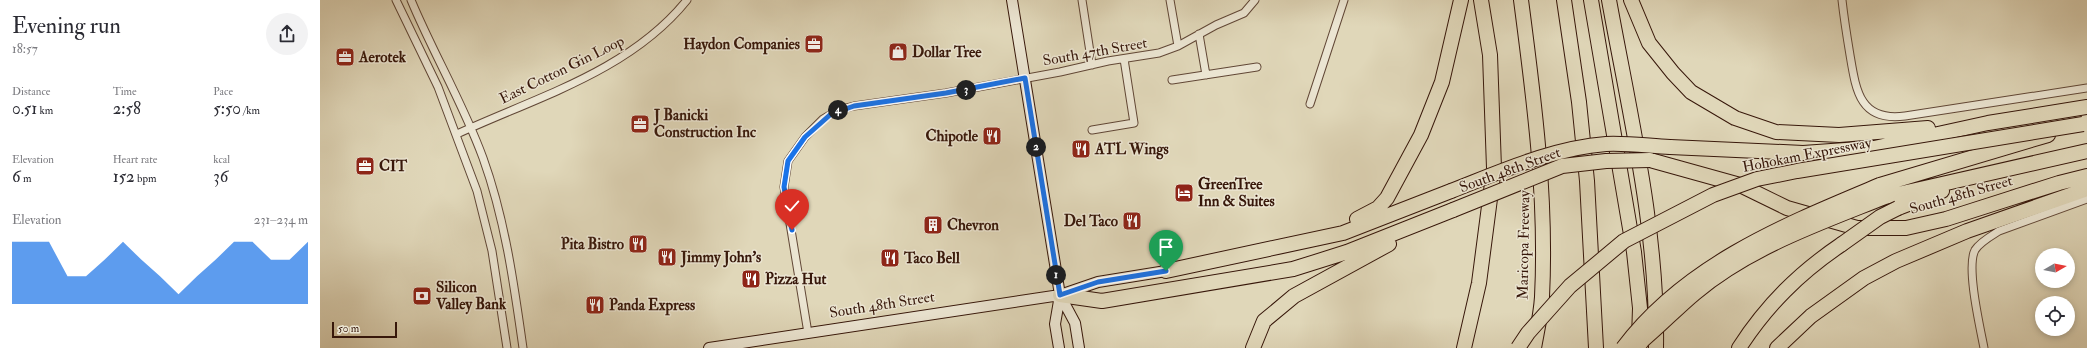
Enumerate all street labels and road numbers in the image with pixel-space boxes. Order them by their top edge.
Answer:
street label: East Cotton Gin Loop [496,31,628,109]
street label: South 47th Street [1041,33,1149,71]
street label: Hohokam Expressway [1741,133,1874,178]
street label: South 48th Street [1457,143,1563,197]
street label: South 48th Street [1907,171,2015,219]
street label: Maricopa Freeway [1514,190,1535,300]
street label: South 48th Street [828,287,936,323]

